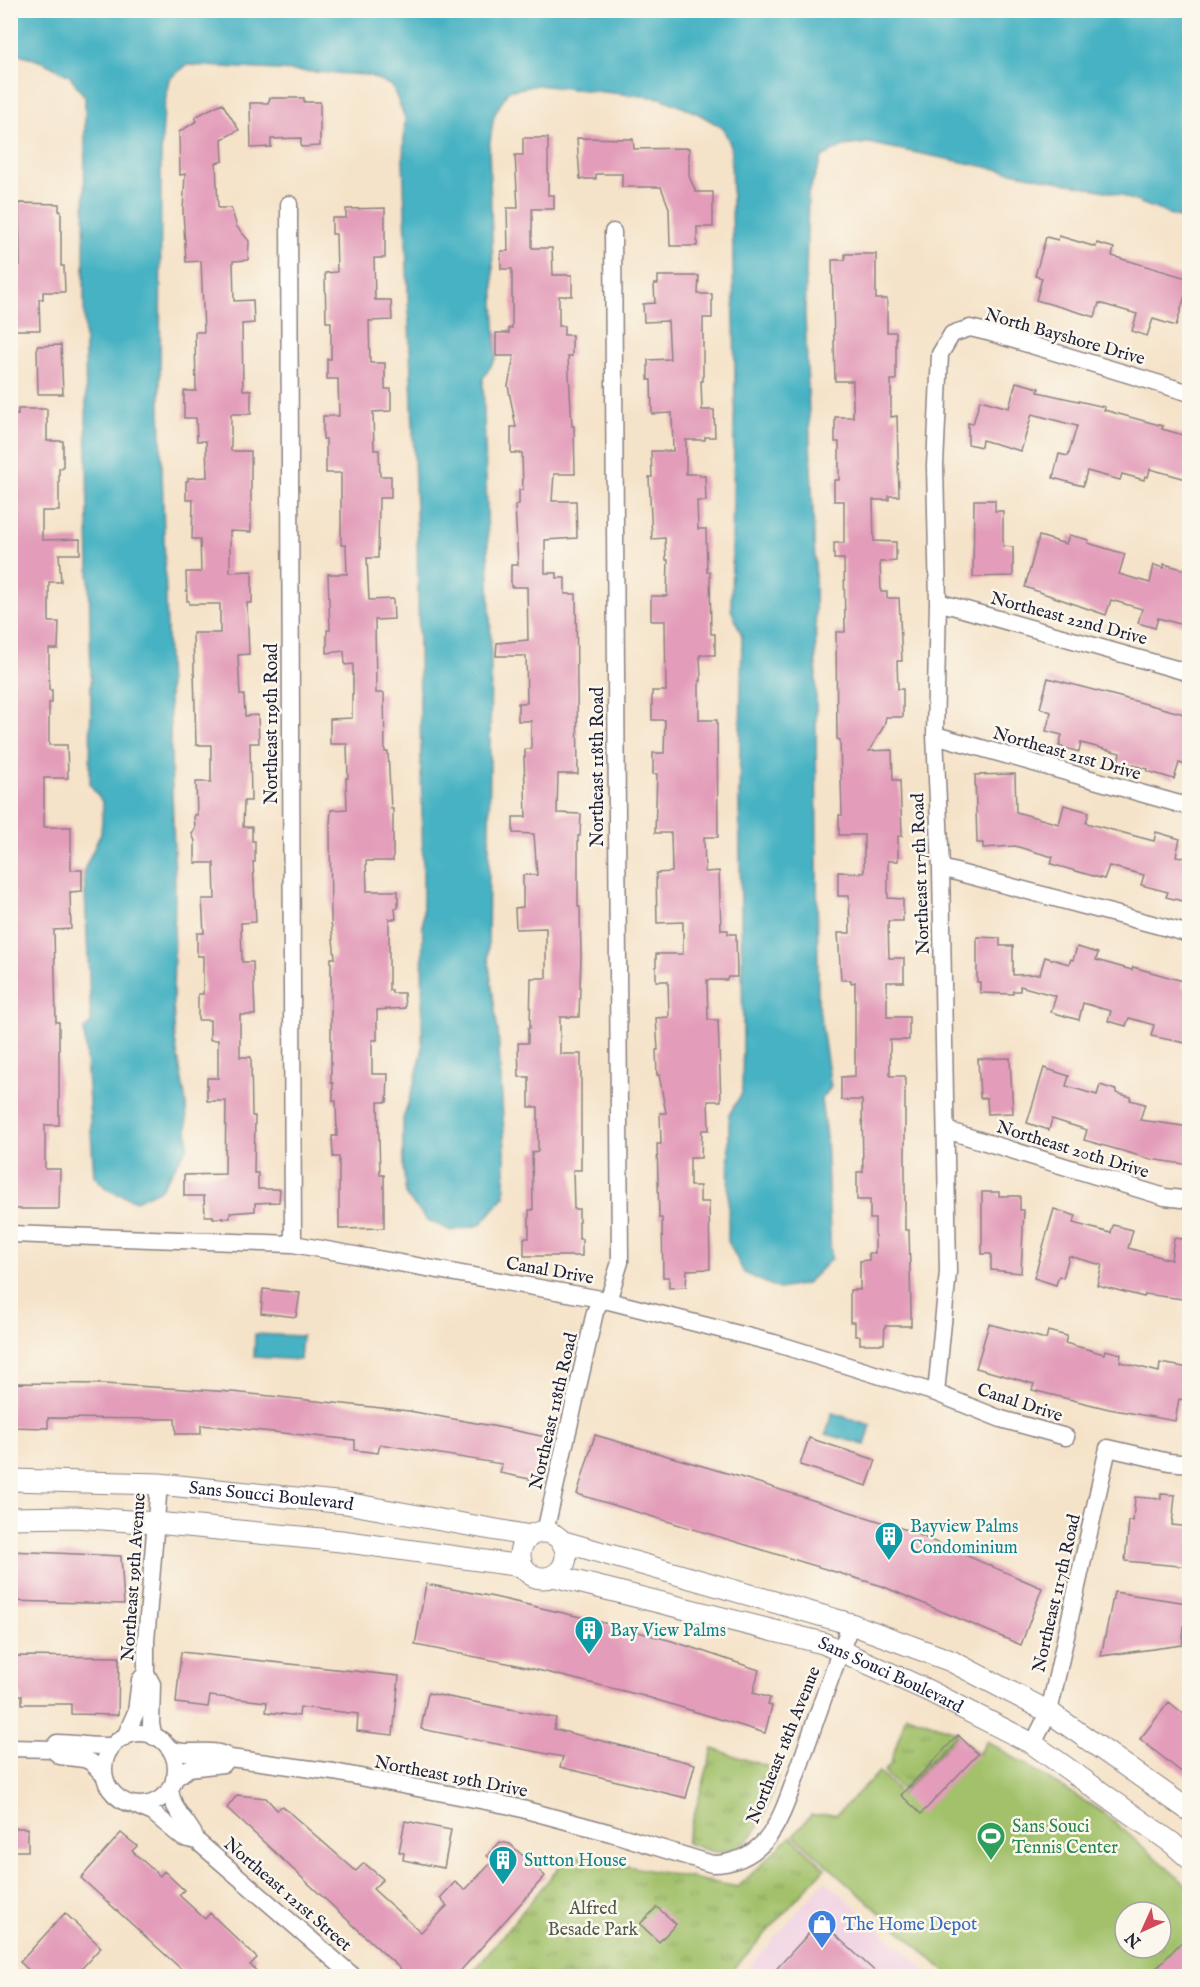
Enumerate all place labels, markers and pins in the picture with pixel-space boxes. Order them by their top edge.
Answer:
place label: Bayview Palms Condominium [910,1516,1018,1560]
building icon: Bayview Palms Condominium [873,1520,905,1562]
building icon: Bay View Palms [573,1614,605,1656]
place label: Bay View Palms [610,1620,726,1643]
place label: Sans Souci Tennis Center [1012,1816,1118,1860]
sports icon: Sans Souci Tennis Center [975,1820,1007,1862]
building icon: Sutton House [487,1844,519,1886]
place label: Sutton House [524,1850,627,1873]
shop icon: The Home Depot [806,1908,838,1950]
place label: The Home Depot [843,1914,977,1937]

